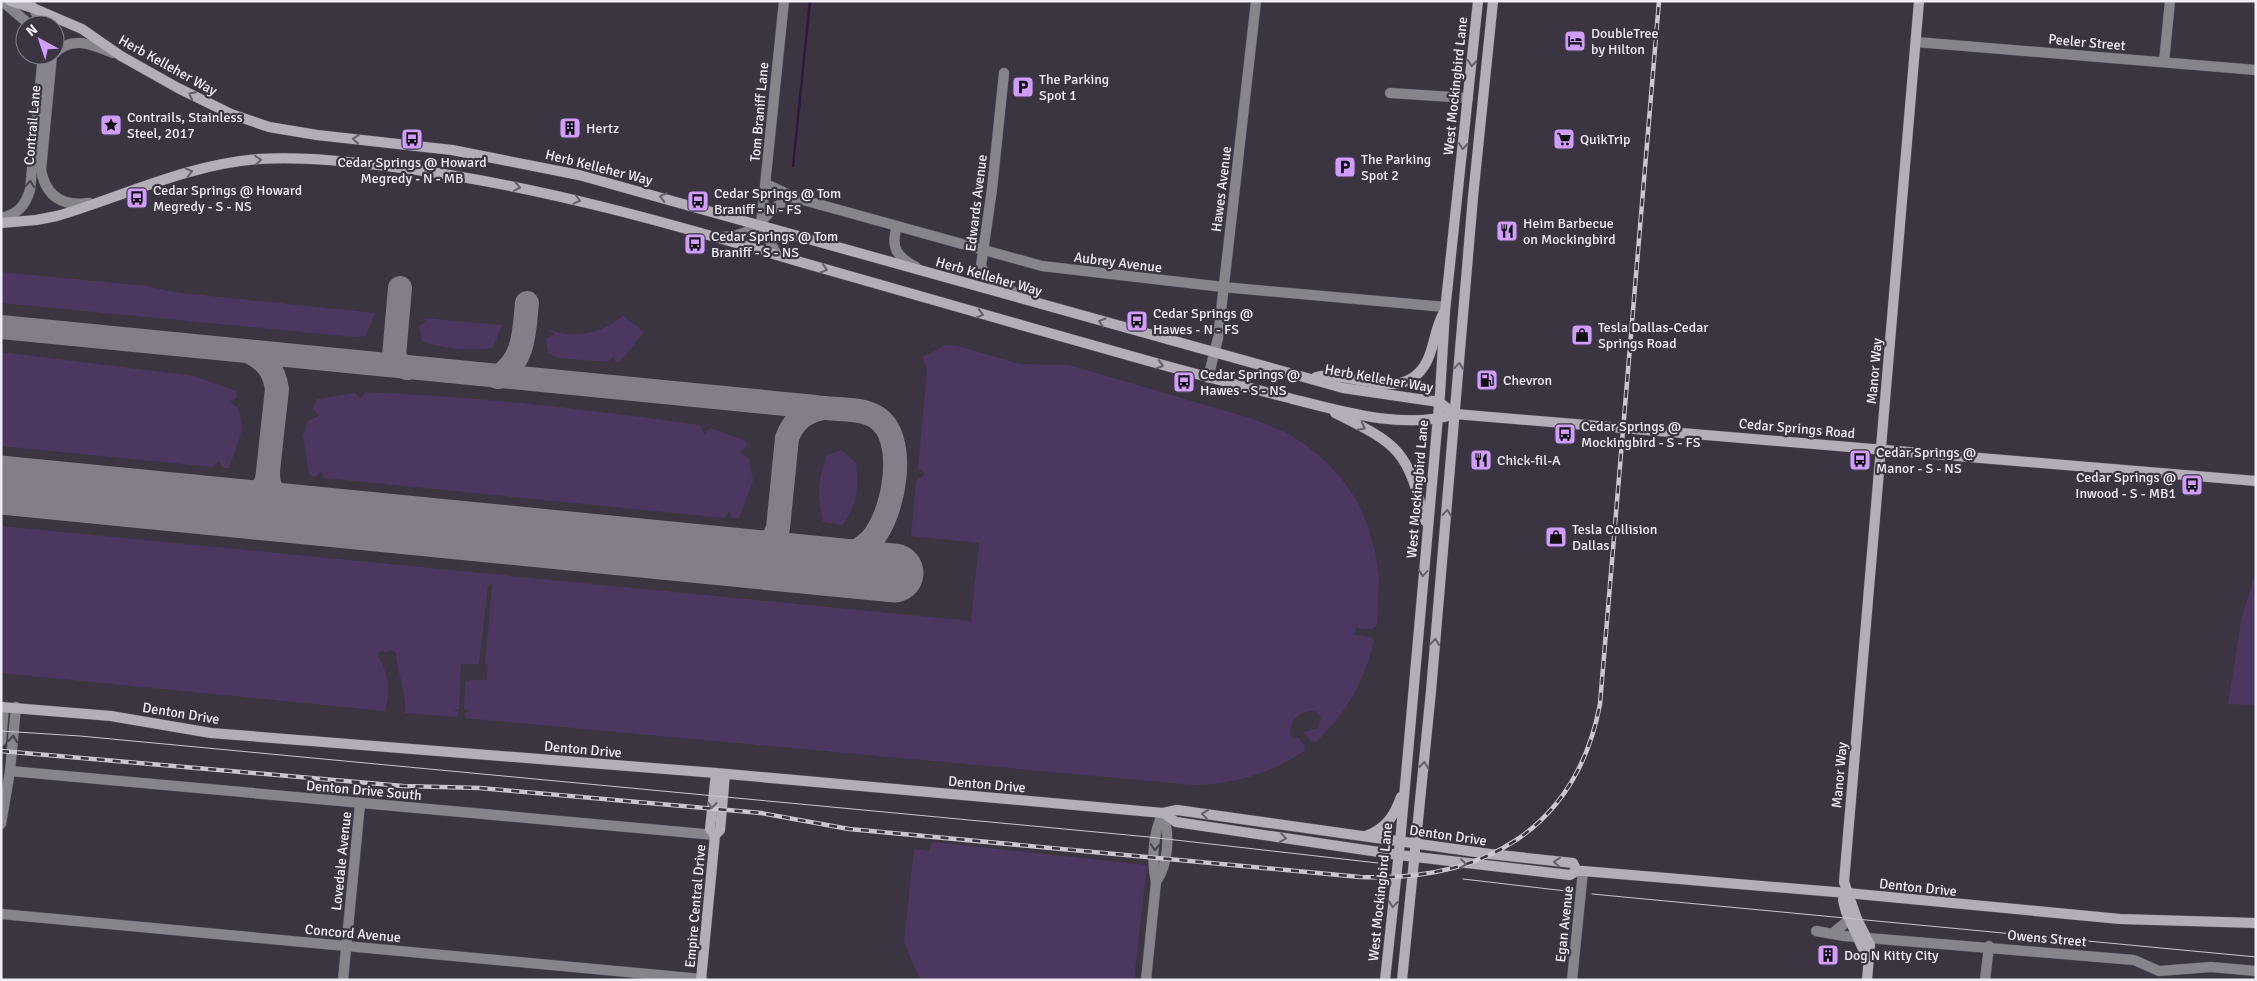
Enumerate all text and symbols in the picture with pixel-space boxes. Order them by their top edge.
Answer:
north arrow [15,15,65,65]
street label: West Mockingbird Lane [1440,16,1471,156]
text: N [23,21,41,40]
place label: DoubleTree by Hilton [1591,25,1658,58]
hotel icon: DoubleTree by Hilton [1563,29,1587,53]
street label: Herb Kelleher Way [116,31,220,100]
street label: Peeler Street [2048,31,2126,54]
one-way arrow [1467,59,1478,67]
street label: Tom Braniff Lane [747,62,772,163]
place label: The Parking Spot 1 [1039,71,1109,104]
parking icon: The Parking Spot 1 [1011,75,1035,99]
street label: Contrail Lane [21,84,44,166]
one-way arrow [188,91,197,101]
place label: Contrails, Stainless Steel, 2017 [127,109,243,142]
place icon: Contrails, Stainless Steel, 2017 [99,113,123,137]
building icon: Hertz [558,116,582,140]
place label: Hertz [586,120,619,137]
bus stop icon: Cedar Springs @ Howard Megredy - N - MB [400,127,424,151]
supermarket icon: QuikTrip [1552,127,1576,151]
place label: QuikTrip [1580,131,1630,148]
one-way arrow [352,134,360,145]
one-way arrow [1458,143,1469,151]
street label: Hawes Avenue [1208,145,1235,233]
street label: Herb Kelleher Way [544,146,655,189]
place label: The Parking Spot 2 [1361,151,1431,184]
place label: Cedar Springs @ Howard Megredy - N - MB [337,154,487,187]
street label: Edwards Avenue [962,154,991,253]
one-way arrow [254,155,262,166]
parking icon: The Parking Spot 2 [1333,155,1357,179]
one-way arrow [184,168,192,178]
one-way arrow [24,180,35,188]
place label: Cedar Springs @ Howard Megredy - S - NS [153,182,302,215]
one-way arrow [512,182,521,192]
place label: Cedar Springs @ Tom Braniff - N - FS [714,185,841,218]
bus stop icon: Cedar Springs @ Howard Megredy - S - NS [125,186,149,210]
bus stop icon: Cedar Springs @ Tom Braniff - N - FS [686,189,710,213]
one-way arrow [660,193,668,203]
one-way arrow [573,194,582,205]
place label: Heim Barbecue on Mockingbird [1523,215,1616,248]
restaurant icon: Heim Barbecue on Mockingbird [1495,219,1519,243]
place label: Cedar Springs @ Tom Braniff - S - NS [711,228,838,261]
bus stop icon: Cedar Springs @ Tom Braniff - S - NS [683,232,707,256]
street label: Aubrey Avenue [1073,249,1163,276]
street label: Herb Kelleher Way [934,253,1044,300]
one-way arrow [819,263,827,273]
place label: Cedar Springs @ Hawes - N - FS [1153,305,1253,338]
one-way arrow [975,308,983,318]
bus stop icon: Cedar Springs @ Hawes - N - FS [1125,309,1149,333]
one-way arrow [1098,317,1106,328]
place label: Tesla Dallas-Cedar Springs Road [1598,319,1709,352]
shop icon: Tesla Dallas-Cedar Springs Road [1570,323,1594,347]
street label: Manor Way [1863,337,1886,405]
one-way arrow [1156,359,1164,369]
street label: Herb Kelleher Way [1323,361,1435,396]
one-way arrow [1454,361,1465,369]
place label: Cedar Springs @ Hawes - S - NS [1200,366,1300,399]
fuel station icon: Chevron [1475,368,1499,392]
bus stop icon: Cedar Springs @ Hawes - S - NS [1172,370,1196,394]
place label: Chevron [1503,372,1552,389]
street label: Cedar Springs Road [1738,415,1856,442]
place label: Cedar Springs @ Mockingbird - S - FS [1581,418,1701,451]
street label: West Mockingbird Lane [1403,419,1432,559]
one-way arrow [1357,420,1366,431]
bus stop icon: Cedar Springs @ Mockingbird - S - FS [1553,422,1577,446]
place label: Cedar Springs @ Manor - S - NS [1876,444,1976,477]
restaurant icon: Chick-fil-A [1469,448,1493,472]
bus stop icon: Cedar Springs @ Manor - S - NS [1848,448,1872,472]
place label: Chick-fil-A [1497,452,1561,469]
place label: Cedar Springs @ Inwood - S - MB1 [2075,469,2176,502]
bus stop icon: Cedar Springs @ Inwood - S - MB1 [2180,473,2204,497]
one-way arrow [1441,509,1452,517]
place label: Tesla Collision Dallas [1572,521,1657,554]
shop icon: Tesla Collision Dallas [1544,525,1568,549]
one-way arrow [1418,569,1429,577]
one-way arrow [1429,638,1440,646]
street label: Denton Drive [141,699,221,728]
one-way arrow [7,735,18,743]
street label: Denton Drive [543,738,622,761]
street label: Manor Way [1828,741,1851,809]
one-way arrow [1418,761,1429,769]
street label: Denton Drive [947,773,1026,796]
street label: Denton Drive South [305,777,423,804]
one-way arrow [707,801,718,809]
one-way arrow [1201,809,1209,820]
street label: Lovedale Avenue [328,811,355,911]
street label: West Mockingbird Lane [1365,822,1396,962]
street label: Denton Drive [1408,822,1488,849]
one-way arrow [1279,832,1287,843]
one-way arrow [1150,843,1161,851]
street label: Empire Central Drive [682,844,709,968]
one-way arrow [1553,856,1561,867]
one-way arrow [1459,858,1467,868]
street label: Denton Drive [1878,875,1958,900]
street label: Egan Avenue [1552,885,1577,963]
one-way arrow [1388,900,1399,908]
street label: Concord Avenue [304,921,402,946]
street label: Owens Street [2007,927,2087,950]
building icon: Dog N Kitty City [1816,943,1840,967]
place label: Dog N Kitty City [1844,947,1939,964]

